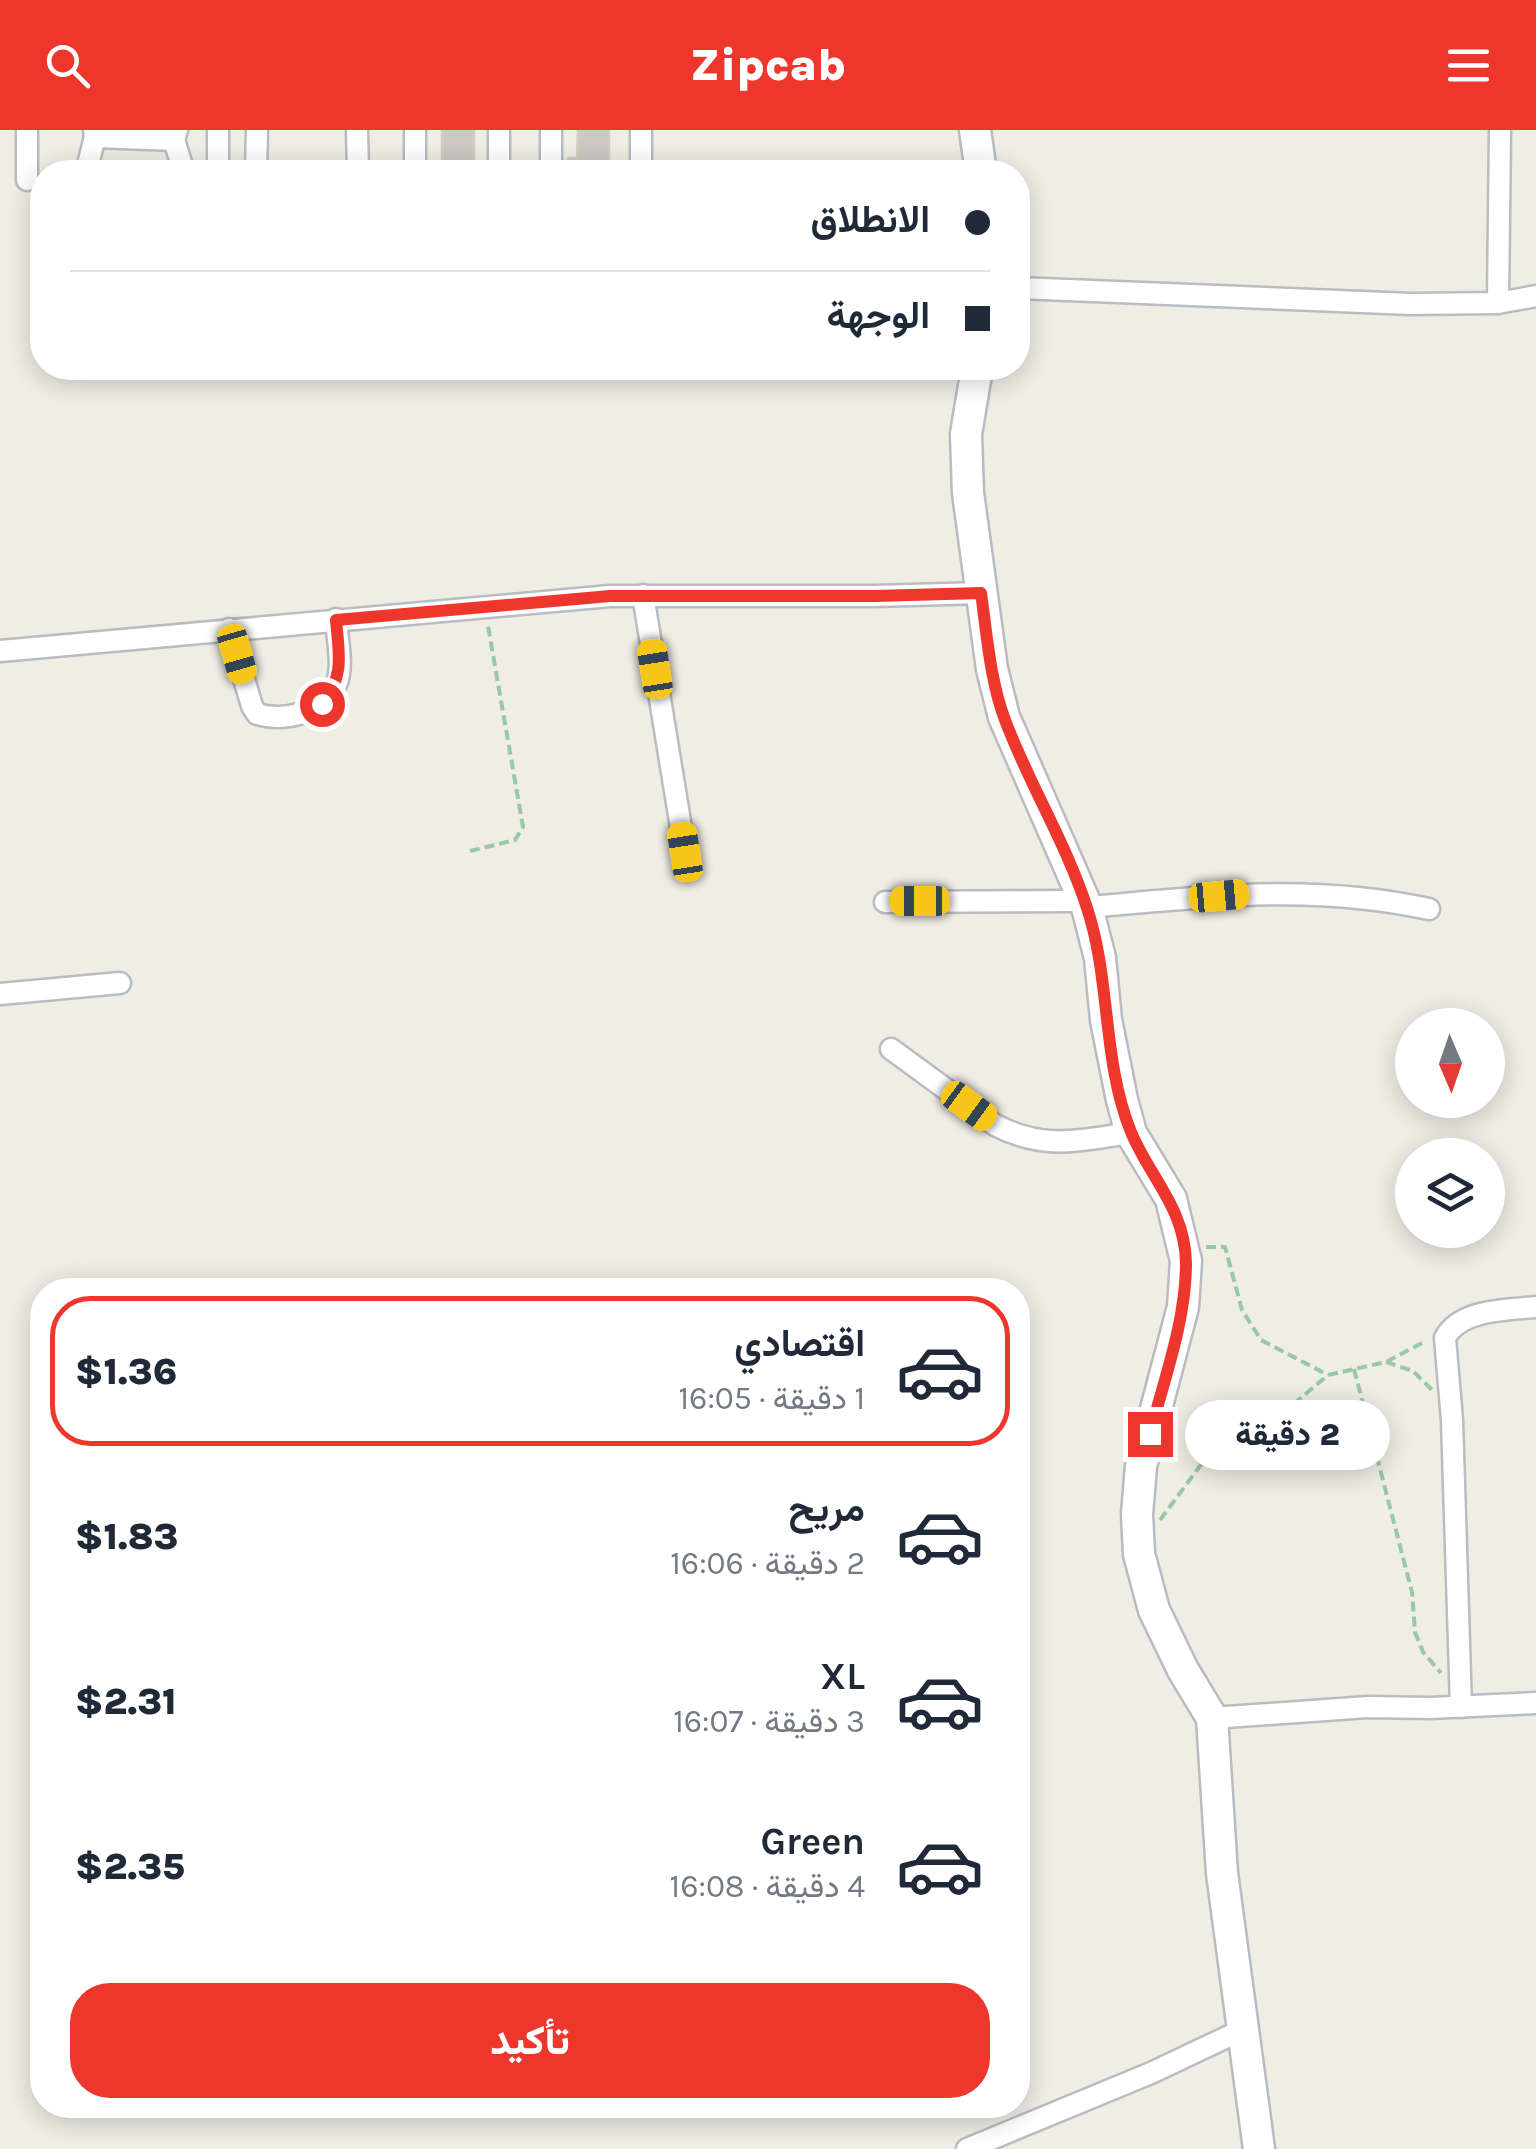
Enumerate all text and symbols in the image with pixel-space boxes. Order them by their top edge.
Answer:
icon: search [40,38,95,93]
icon: menu [1441,38,1496,93]
text: Zipcab [690,39,846,91]
text: الانطلاق [811,197,930,242]
text: الوجهة [827,293,930,338]
car [214,621,260,687]
car [635,637,675,701]
route start [300,682,345,727]
car [665,820,705,884]
car [1188,878,1250,914]
car [890,886,950,916]
north arrow [1395,1008,1505,1118]
map controls [1395,1008,1505,1248]
car [936,1076,1002,1136]
button: layers [1395,1138,1505,1248]
text: اقتصادي [734,1321,865,1366]
icon: car [895,1326,985,1416]
text: $1.36 [75,1349,177,1394]
text: 1 دقيقة · 16:05 [679,1380,865,1417]
callout: 2 دقيقة [1185,1399,1390,1469]
route end [1128,1412,1173,1457]
text: 2 دقيقة [1235,1416,1340,1453]
text: مريح [789,1486,865,1531]
icon: car [895,1491,985,1581]
text: $1.83 [75,1514,178,1559]
text: 2 دقيقة · 16:06 [670,1545,865,1582]
text: XL [820,1654,865,1699]
icon: car [895,1656,985,1746]
text: $2.31 [75,1679,177,1724]
text: 3 دقيقة · 16:07 [673,1703,865,1740]
text: Green [760,1819,865,1864]
icon: car [895,1821,985,1911]
text: $2.35 [75,1844,185,1889]
text: 4 دقيقة · 16:08 [670,1868,865,1905]
button: تأكيد [70,1983,990,2098]

